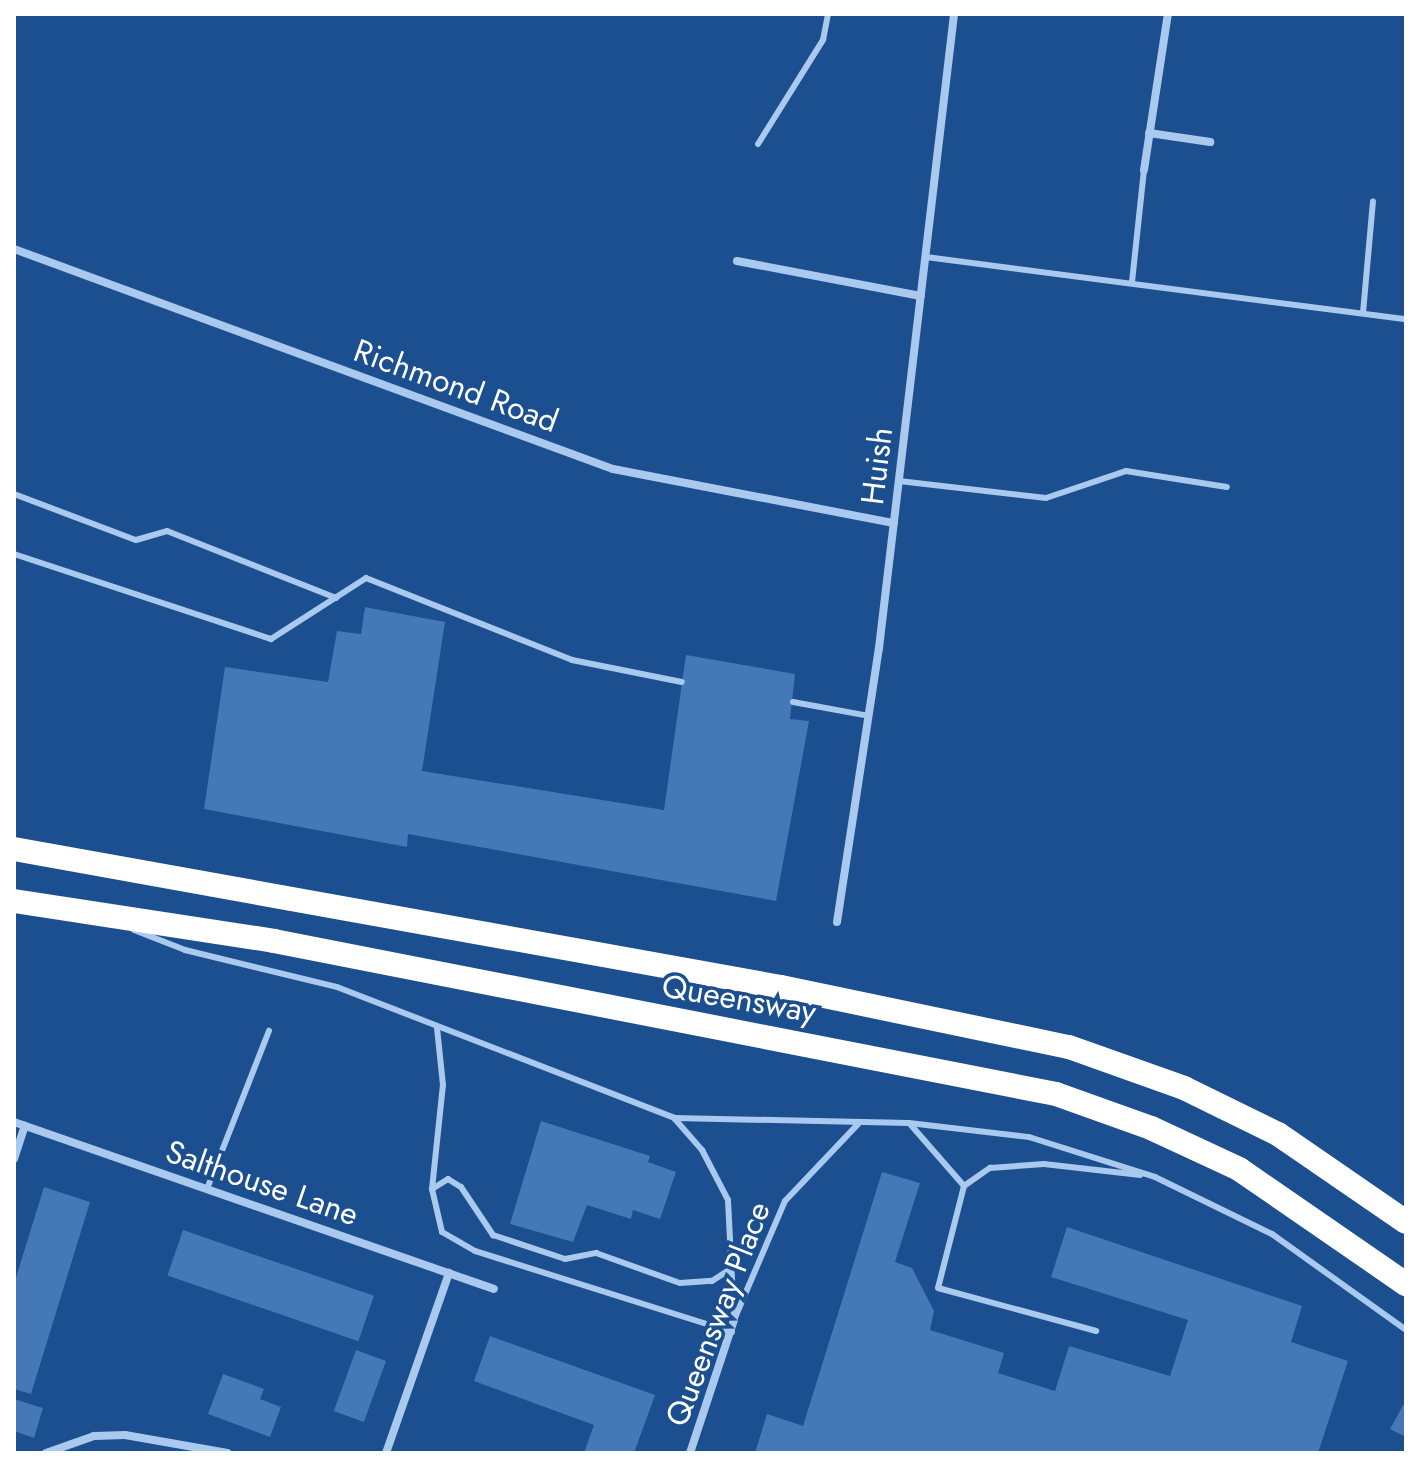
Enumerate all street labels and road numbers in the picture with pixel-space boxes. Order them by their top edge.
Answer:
street label: Richmond Road [349,331,563,441]
street label: Huish [853,425,901,507]
street label: Queensway [659,967,819,1031]
street label: Salthouse Lane [161,1132,363,1234]
street label: Queensway Place [658,1196,778,1432]

